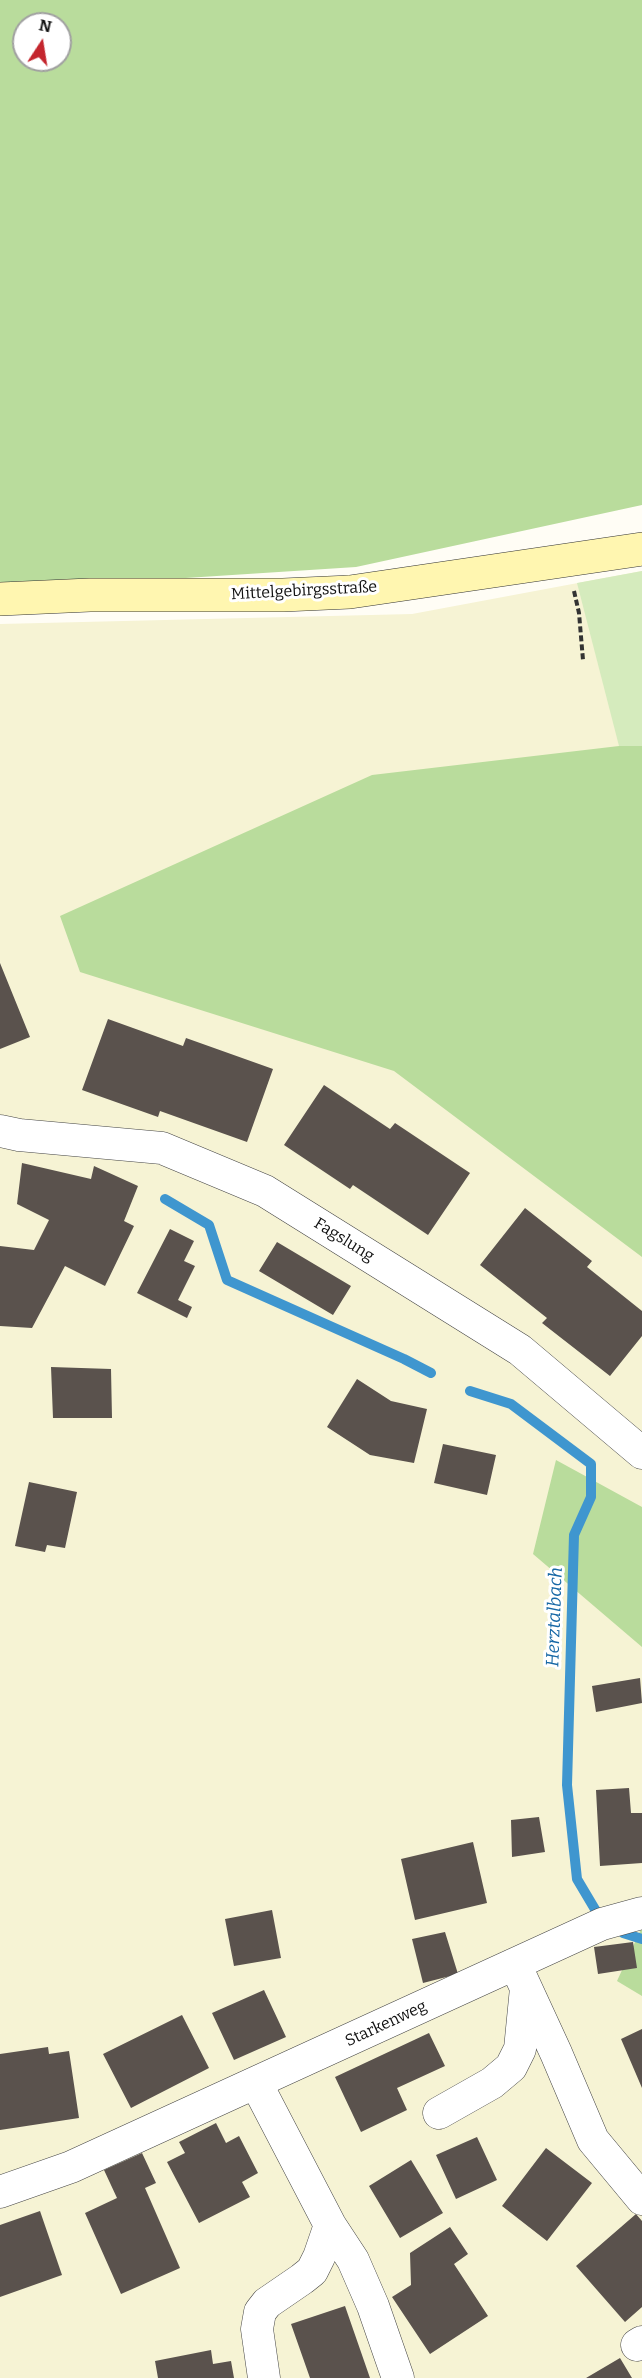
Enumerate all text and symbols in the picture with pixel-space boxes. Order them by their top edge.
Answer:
north arrow [12,12,72,72]
text: N [37,15,53,36]
street label: Mittelgebirgsstraße [230,578,378,604]
street label: Fagslung [310,1214,378,1266]
water label: Herztalbach [542,1567,568,1667]
street label: Starkenweg [342,1997,430,2051]

